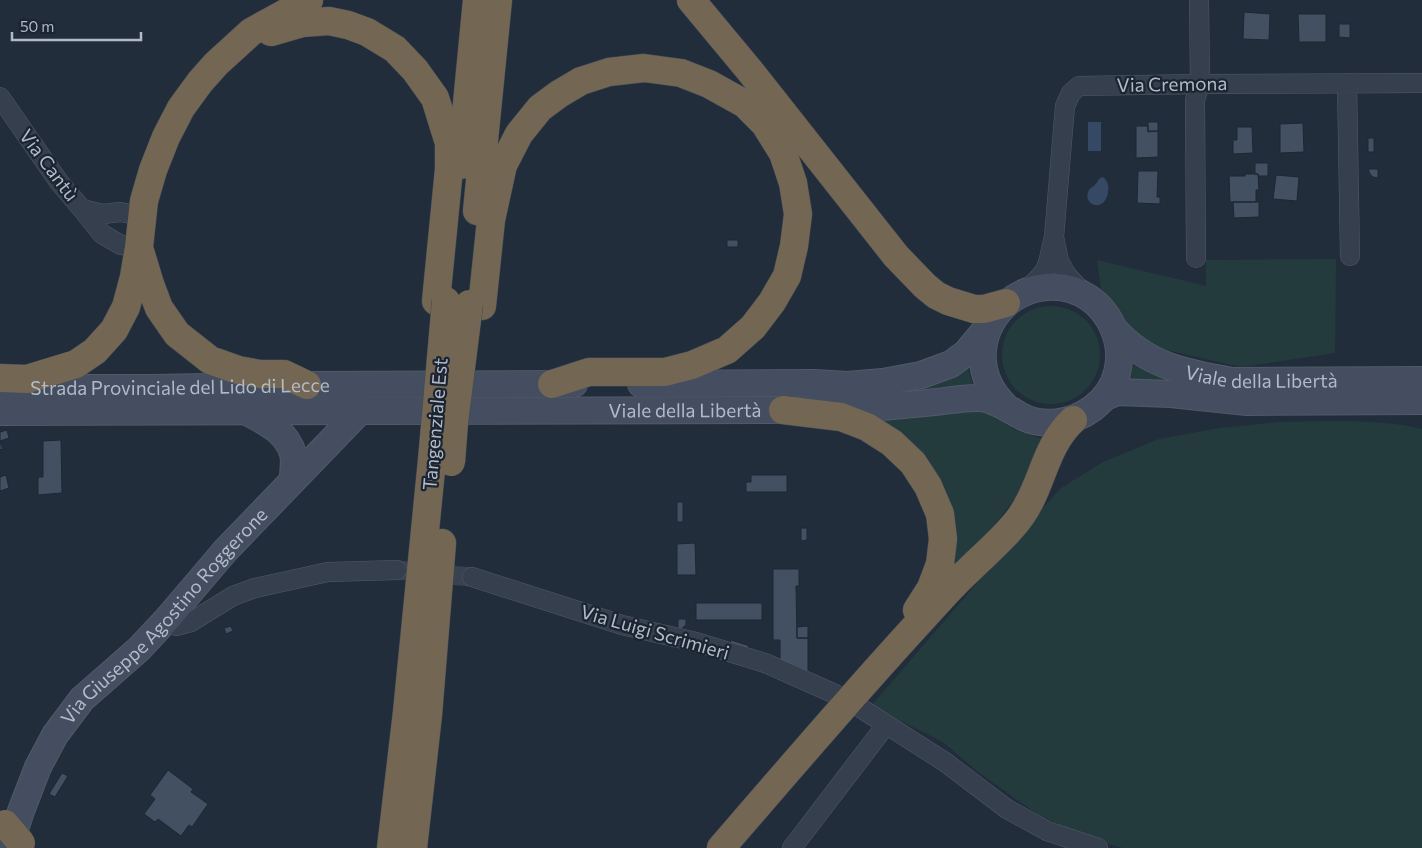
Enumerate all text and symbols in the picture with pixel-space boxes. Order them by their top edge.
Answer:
scale bar [12,10,141,42]
text: 50 m [20,17,54,35]
street label: Via Cremona [1117,71,1227,96]
street label: Via Cantù [15,124,84,205]
street label: Tangenziale Est [417,357,452,491]
street label: Viale della Libertà [1183,360,1338,392]
street label: Strada Provinciale del Lido di Lecce [30,373,330,399]
street label: Viale della Libertà [608,398,761,421]
street label: Via Giuseppe Agostino Roggerone [55,503,272,728]
street label: Via Luigi Scrimieri [578,599,732,664]

